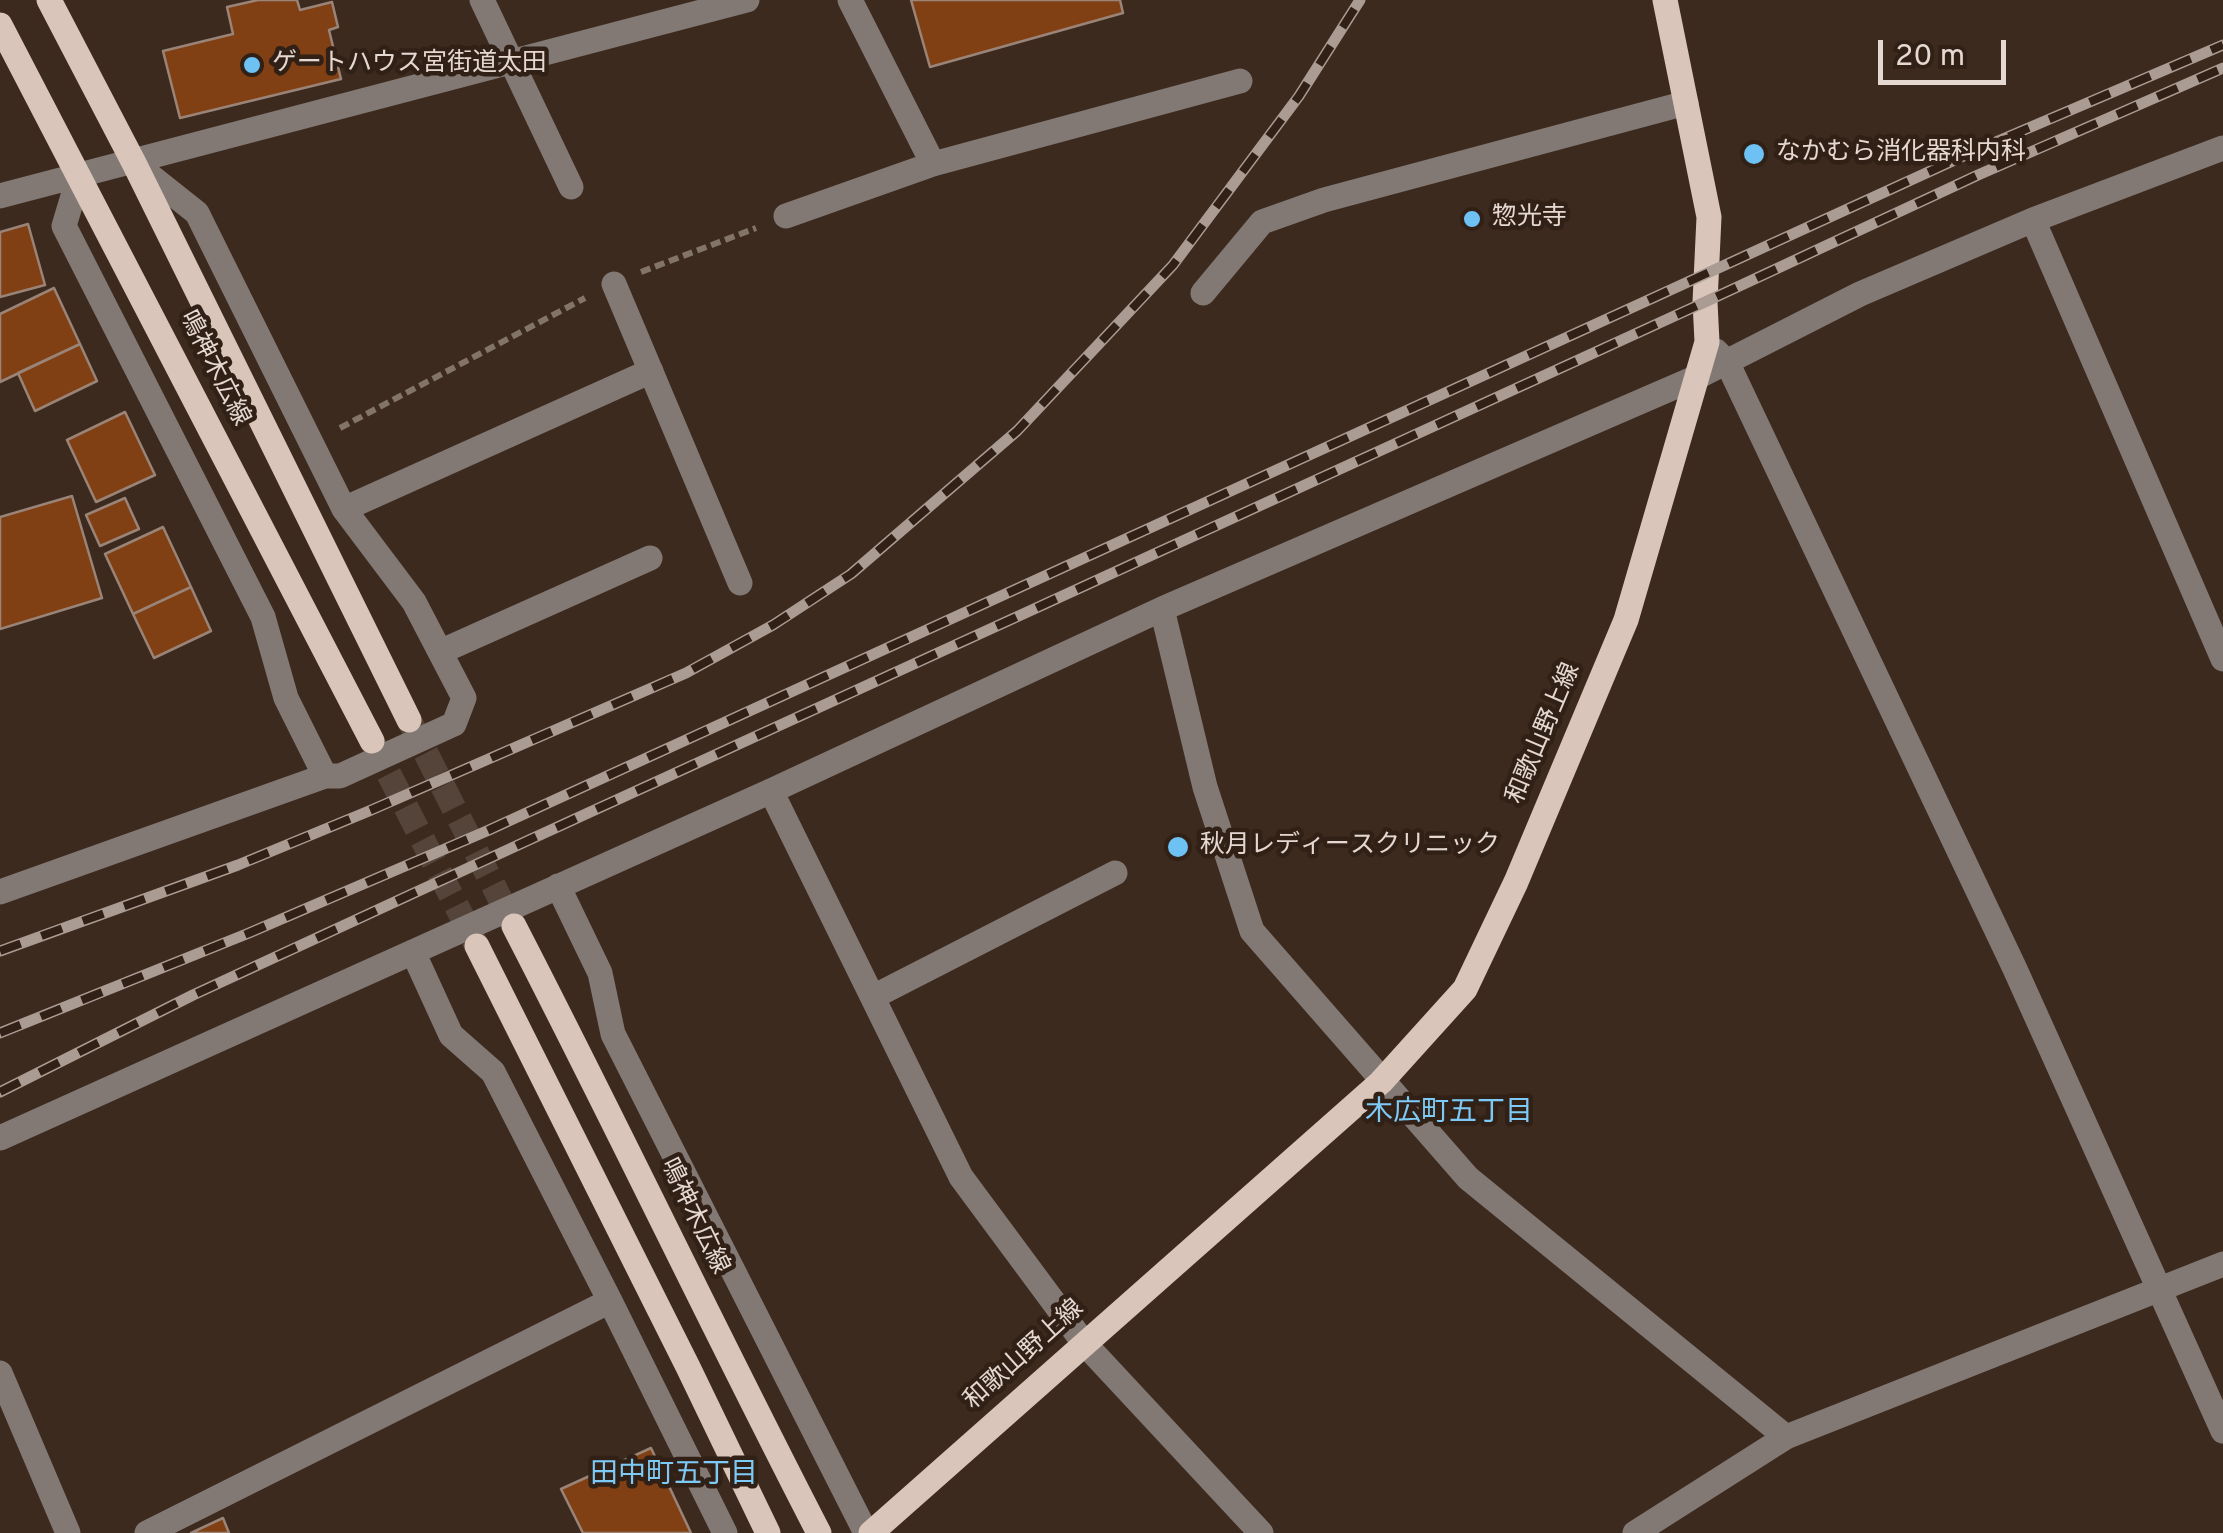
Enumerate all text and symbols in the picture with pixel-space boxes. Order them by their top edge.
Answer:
scale bar [1883,20,2010,82]
text: 20 m [1895,39,1965,76]
place label: ゲートハウス宮街道太田 [272,50,547,80]
marker: ゲートハウス宮街道太田 [241,54,263,76]
place label: なかむら消化器科内科 [1776,139,2026,169]
marker: なかむら消化器科内科 [1741,141,1767,167]
place label: 惣光寺 [1492,204,1567,234]
marker: 惣光寺 [1461,208,1483,230]
street label: 鳴神木広線 [171,307,255,431]
street label: 和歌山野上線 [1502,659,1588,809]
place label: 秋月レディースクリニック [1200,832,1500,862]
marker: 秋月レディースクリニック [1165,834,1191,860]
district label: 木広町五丁目 [1365,1097,1533,1131]
street label: 鳴神木広線 [652,1154,734,1280]
street label: 和歌山野上線 [959,1295,1091,1417]
district label: 田中町五丁目 [590,1459,758,1493]

